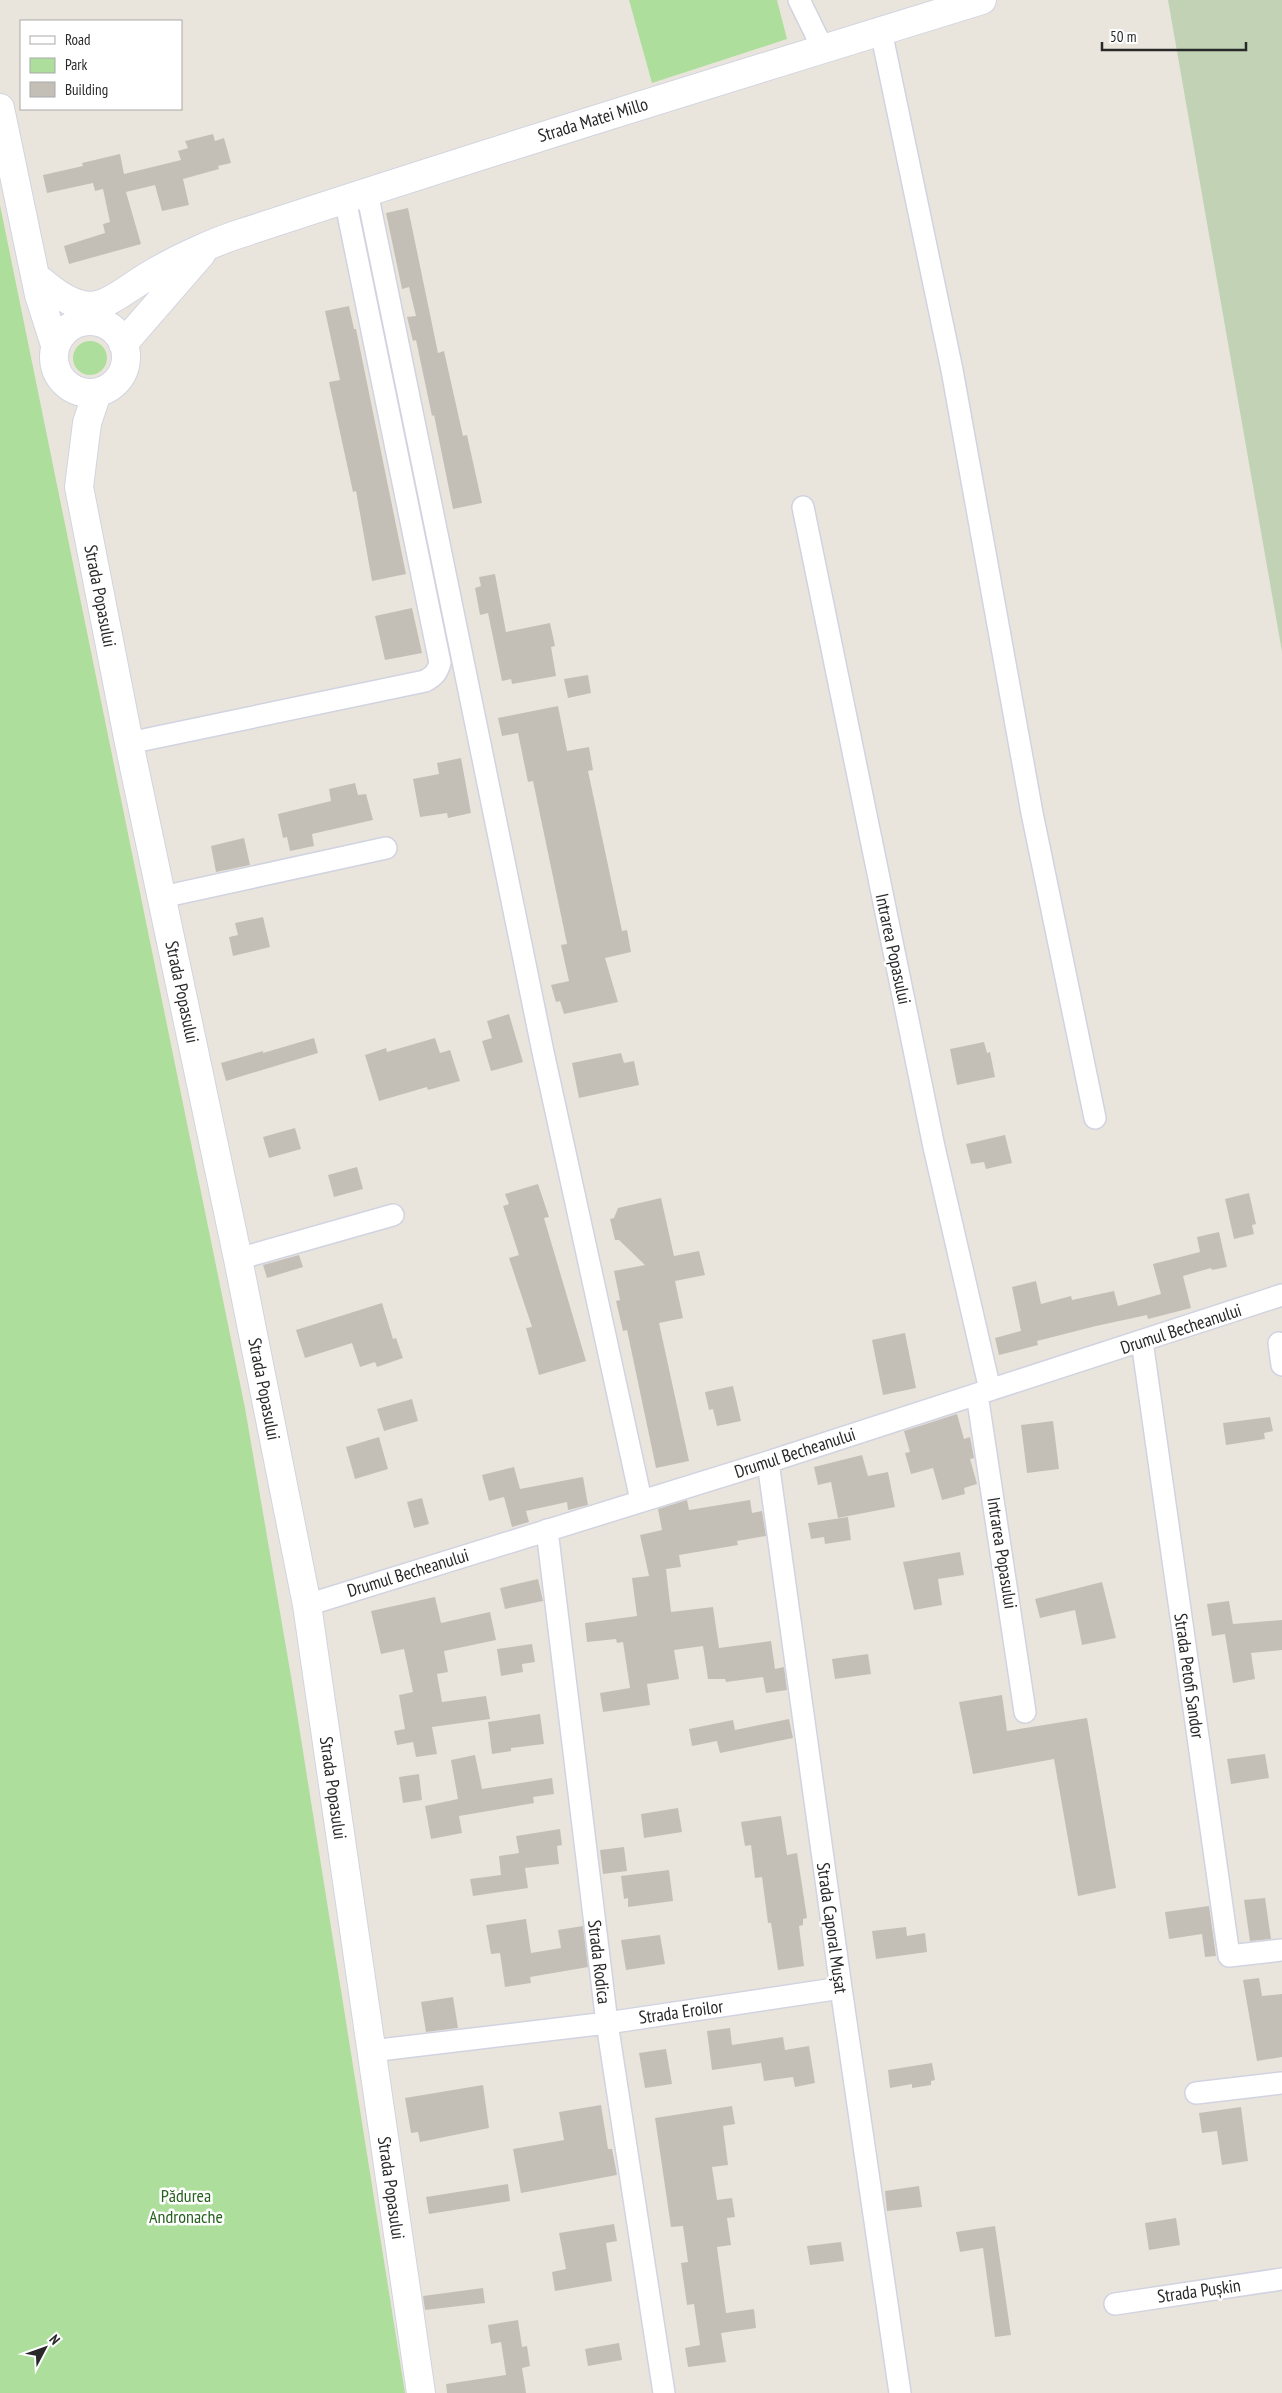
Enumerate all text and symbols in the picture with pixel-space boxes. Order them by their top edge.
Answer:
legend [20,20,182,110]
scale bar [1102,20,1246,52]
text: 50 m [1110,27,1136,46]
text: Road [65,30,91,49]
text: Park [65,55,87,74]
text: Building [65,80,108,99]
street label: Strada Matei Millo [535,92,651,147]
street label: Strada Popasului [79,543,122,649]
street label: Intrarea Popasului [871,891,916,1006]
street label: Strada Popasului [160,939,205,1045]
street label: Drumul Becheanului [1117,1298,1244,1359]
street label: Strada Popasului [243,1336,286,1442]
street label: Drumul Becheanului [731,1422,858,1483]
street label: Intrarea Popasului [982,1495,1023,1610]
street label: Drumul Becheanului [344,1543,472,1602]
street label: Strada Petofi Sandor [1169,1612,1210,1740]
street label: Strada Popasului [315,1735,352,1841]
street label: Strada Caporal Mușat [812,1861,853,1995]
street label: Strada Rodica [583,1919,616,2005]
street label: Strada Eroilor [637,1994,725,2029]
street label: Strada Popasului [373,2135,410,2241]
park label: Pădurea Andronache [149,2184,223,2228]
street label: Strada Pușkin [1156,2273,1242,2308]
north arrow [20,2323,70,2373]
text: N [46,2331,64,2348]

